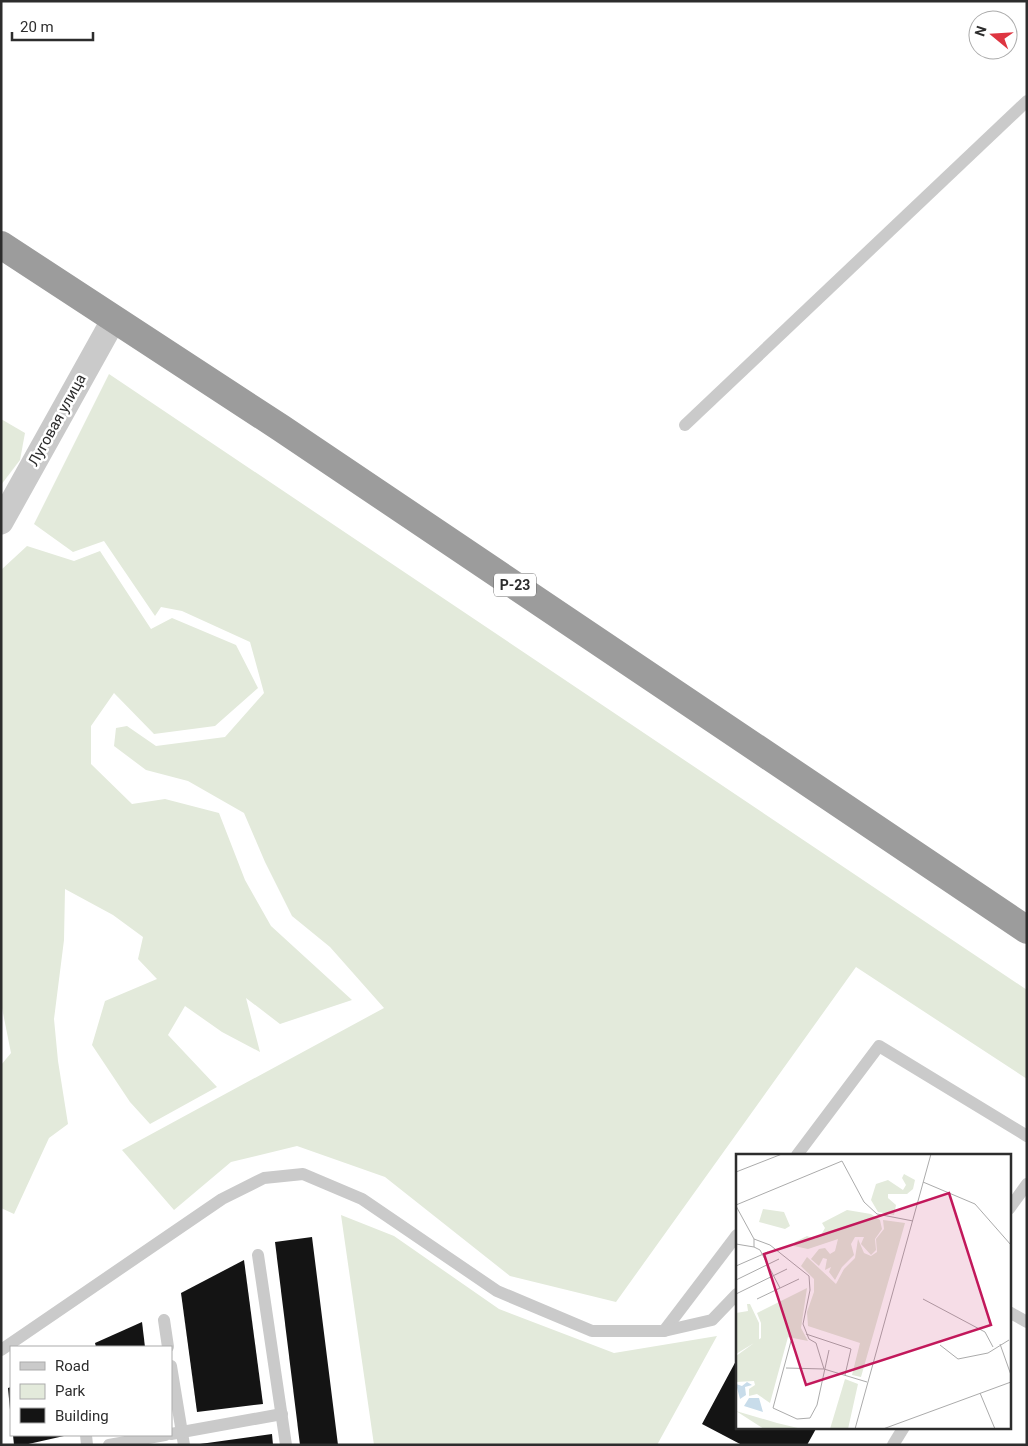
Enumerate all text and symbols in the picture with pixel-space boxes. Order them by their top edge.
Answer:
scale bar [12,10,94,42]
north arrow [968,10,1018,60]
text: 20 m [20,18,54,36]
text: N [971,24,990,38]
street label: Луговая улица [24,371,90,469]
road number: Р-23 [494,574,536,596]
inset map [736,1154,1010,1428]
legend [10,1346,172,1436]
text: Road [55,1357,89,1375]
text: Park [55,1382,86,1400]
text: Building [55,1407,109,1425]

